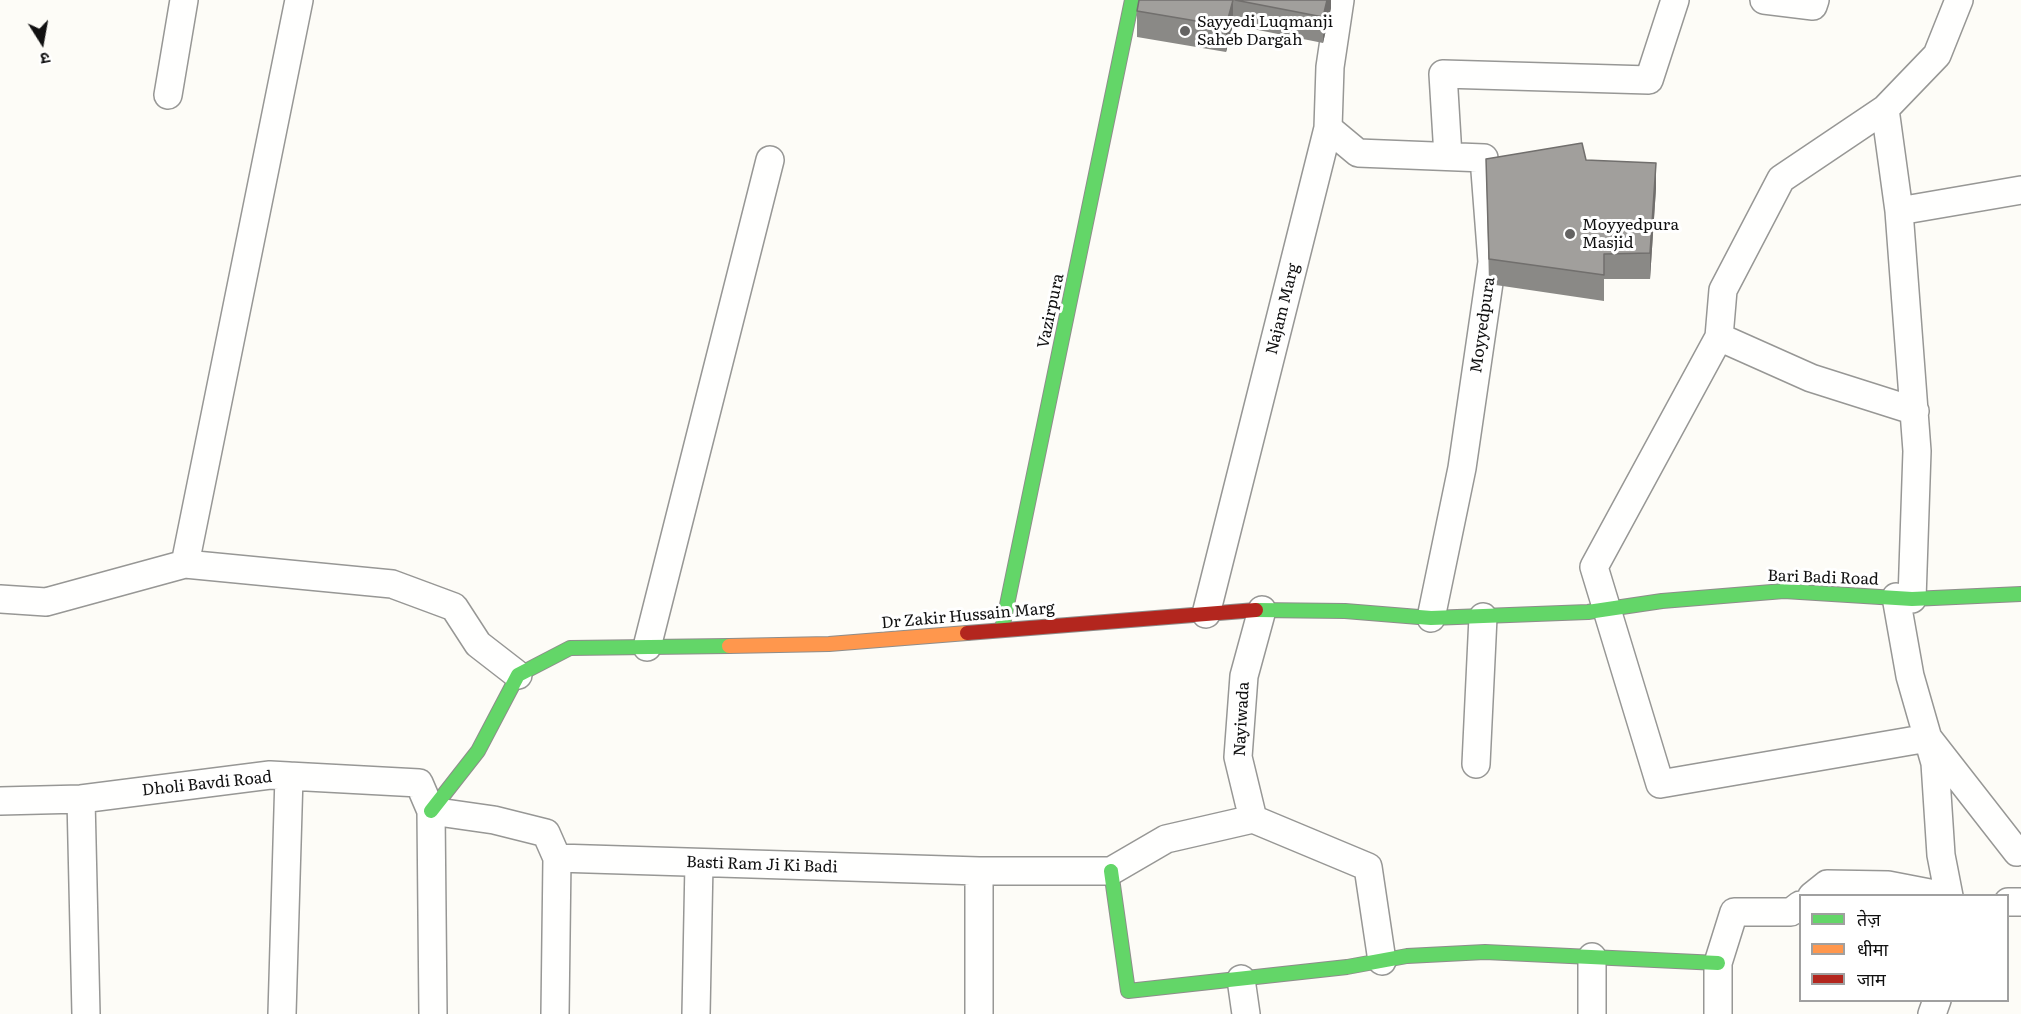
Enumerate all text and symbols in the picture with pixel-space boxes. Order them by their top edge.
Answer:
north arrow [12,12,72,72]
place label: Sayyedi Luqmanji Saheb Dargah [1197,12,1333,50]
marker: Sayyedi Luqmanji Saheb Dargah [1178,24,1192,38]
text: उ [39,47,52,72]
place label: Moyyedpura Masjid [1582,215,1679,253]
marker: Moyyedpura Masjid [1563,227,1577,241]
street label: Najam Marg [1262,261,1304,357]
street label: Vazirpura [1034,272,1068,350]
street label: Moyyedpura [1467,276,1499,374]
street label: Bari Badi Road [1767,566,1879,590]
street label: Dr Zakir Hussain Marg [880,599,1056,633]
street label: Nayiwada [1230,681,1254,757]
street label: Dholi Bavdi Road [141,768,273,800]
street label: Basti Ram Ji Ki Badi [686,853,838,877]
legend [1799,894,2009,1002]
text: तेज़ [1857,905,1881,932]
text: धीमा [1857,935,1888,962]
text: जाम [1857,965,1886,992]

